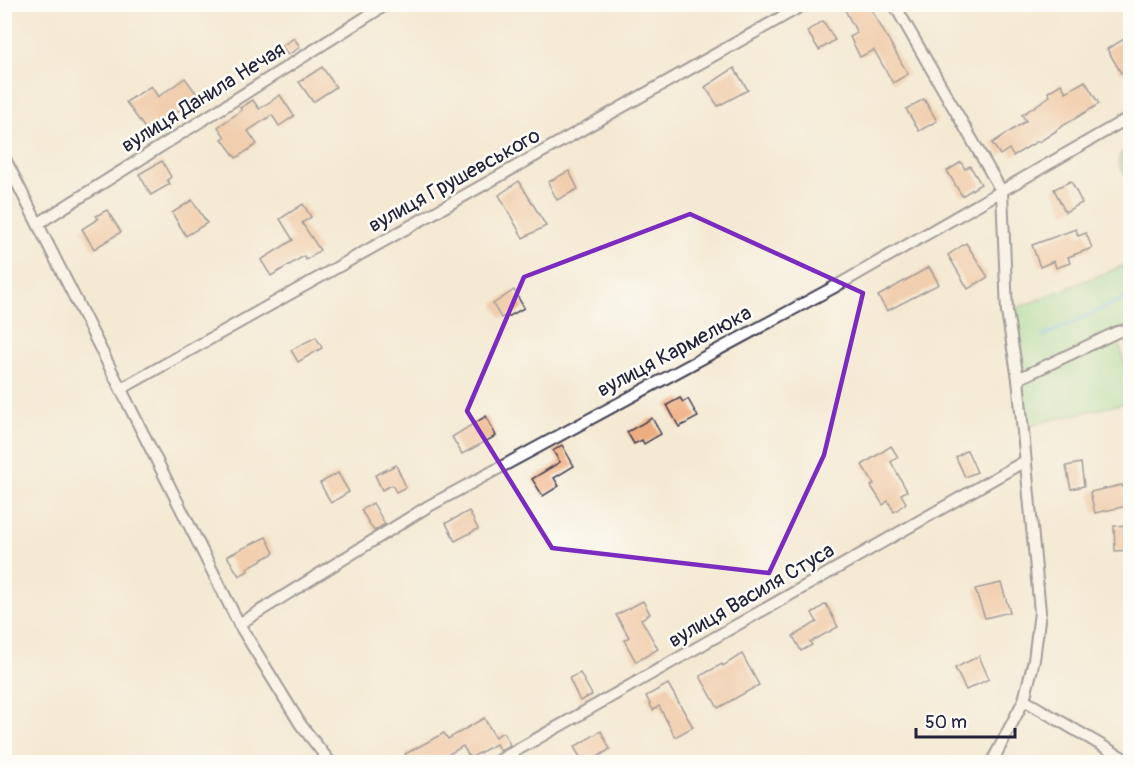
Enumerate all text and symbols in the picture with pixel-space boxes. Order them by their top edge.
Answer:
street label: вулиця Данила Нечая [116,36,290,159]
street label: вулиця Грушевського [363,122,545,239]
street label: вулиця Кармелюка [592,299,756,404]
street label: вулиця Василя Стуса [663,537,839,654]
scale bar [916,701,1015,739]
text: 50 m [925,711,967,734]

